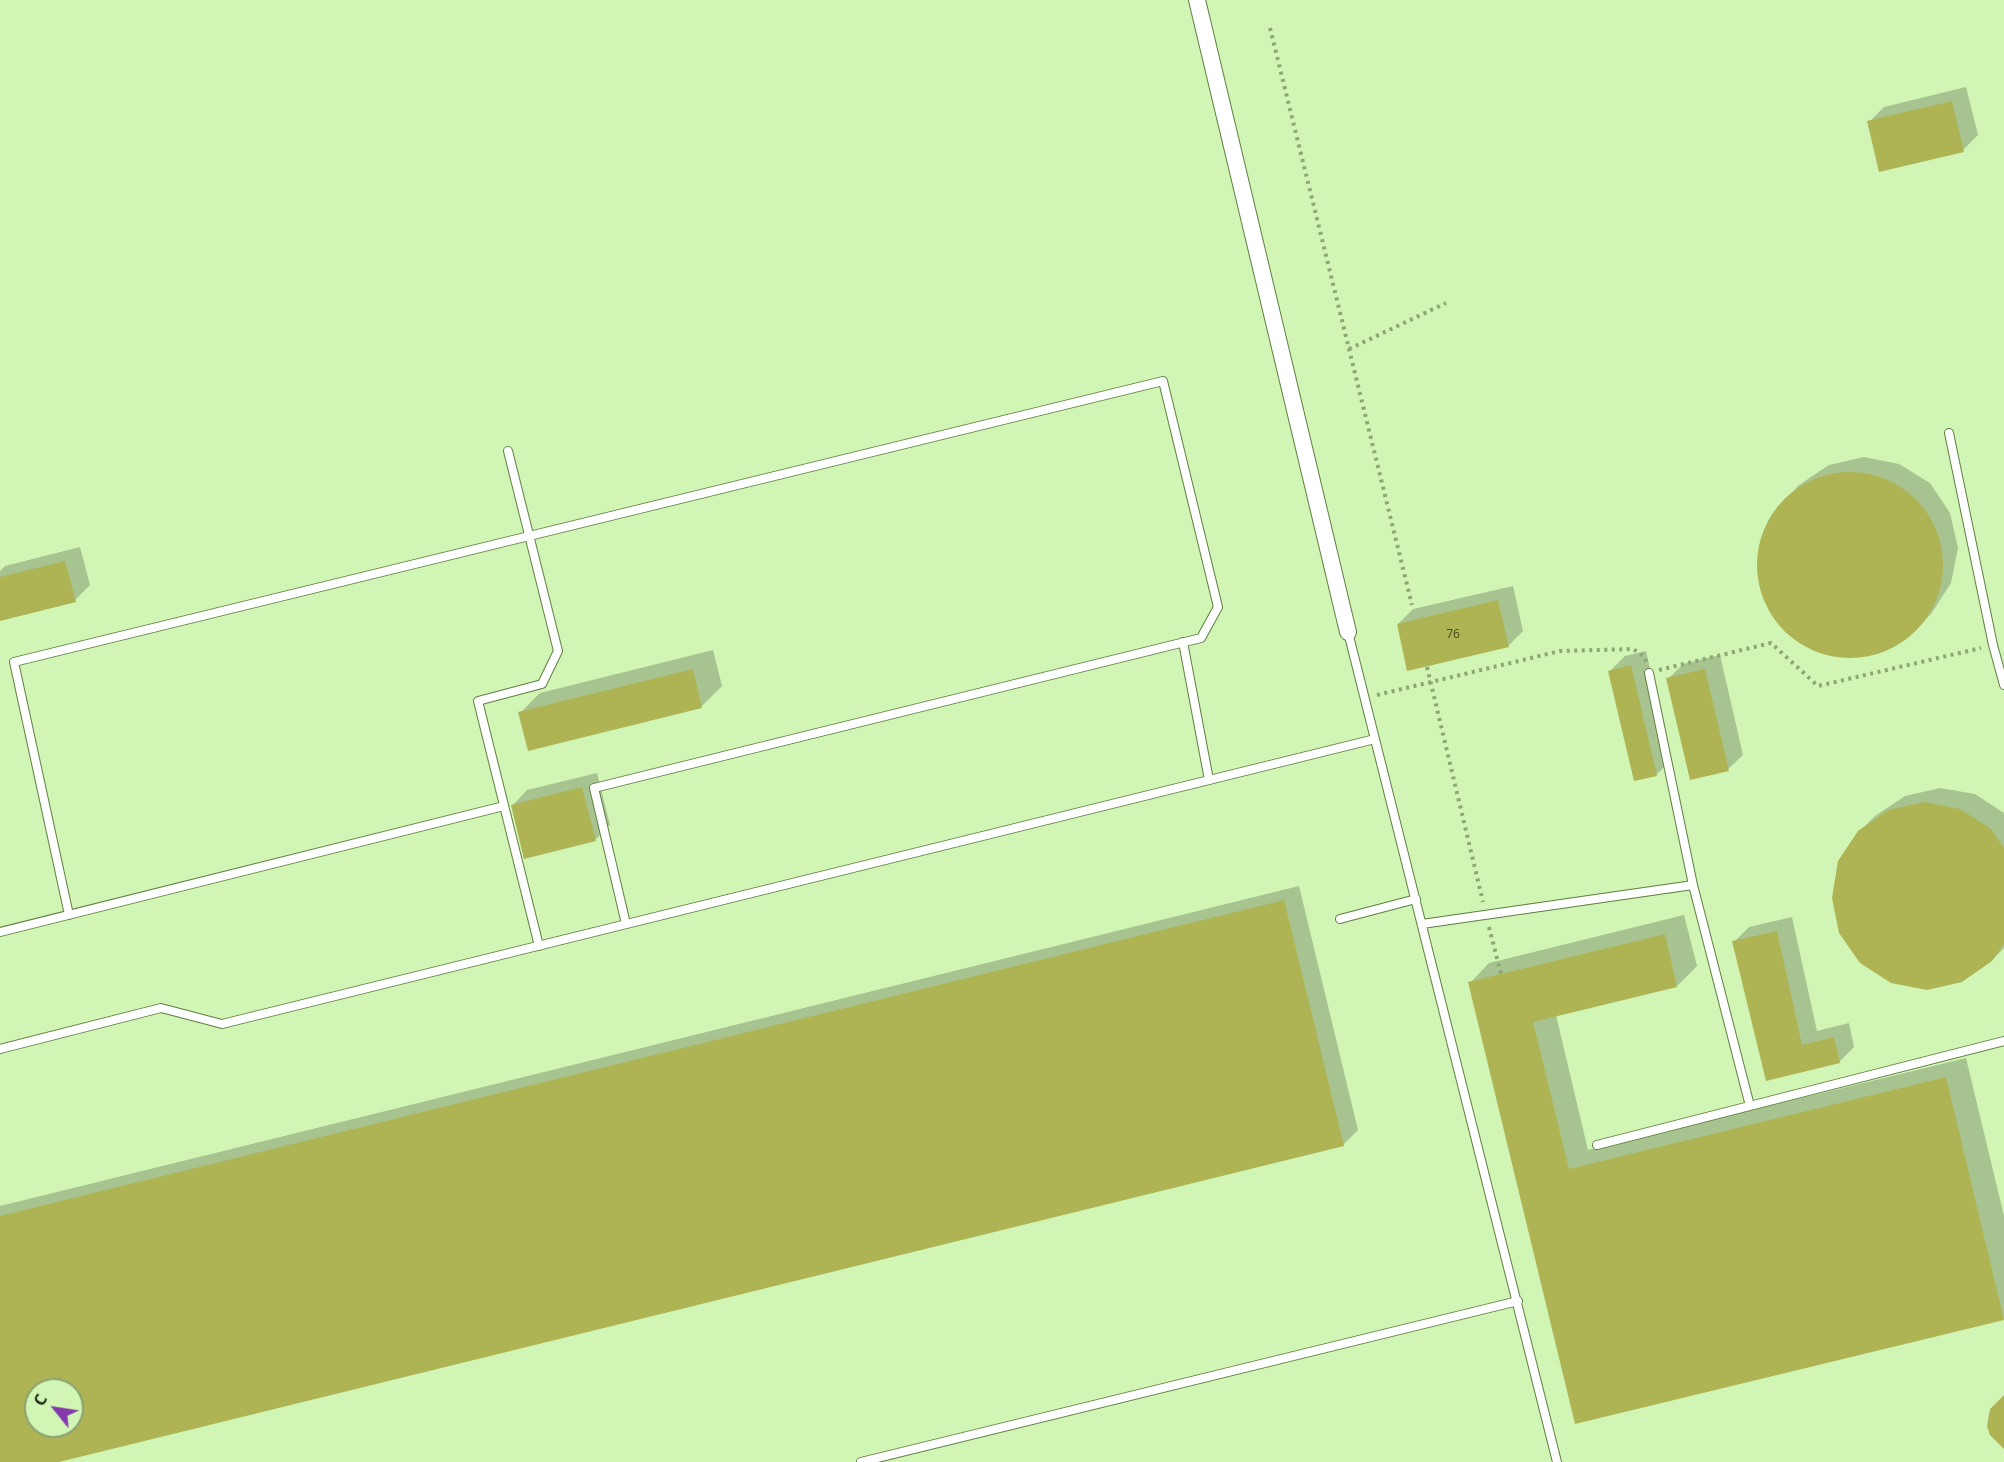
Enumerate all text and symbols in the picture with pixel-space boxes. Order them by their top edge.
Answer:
house number: 76 [1446,628,1460,642]
north arrow [24,1378,84,1438]
text: С [28,1390,52,1410]

